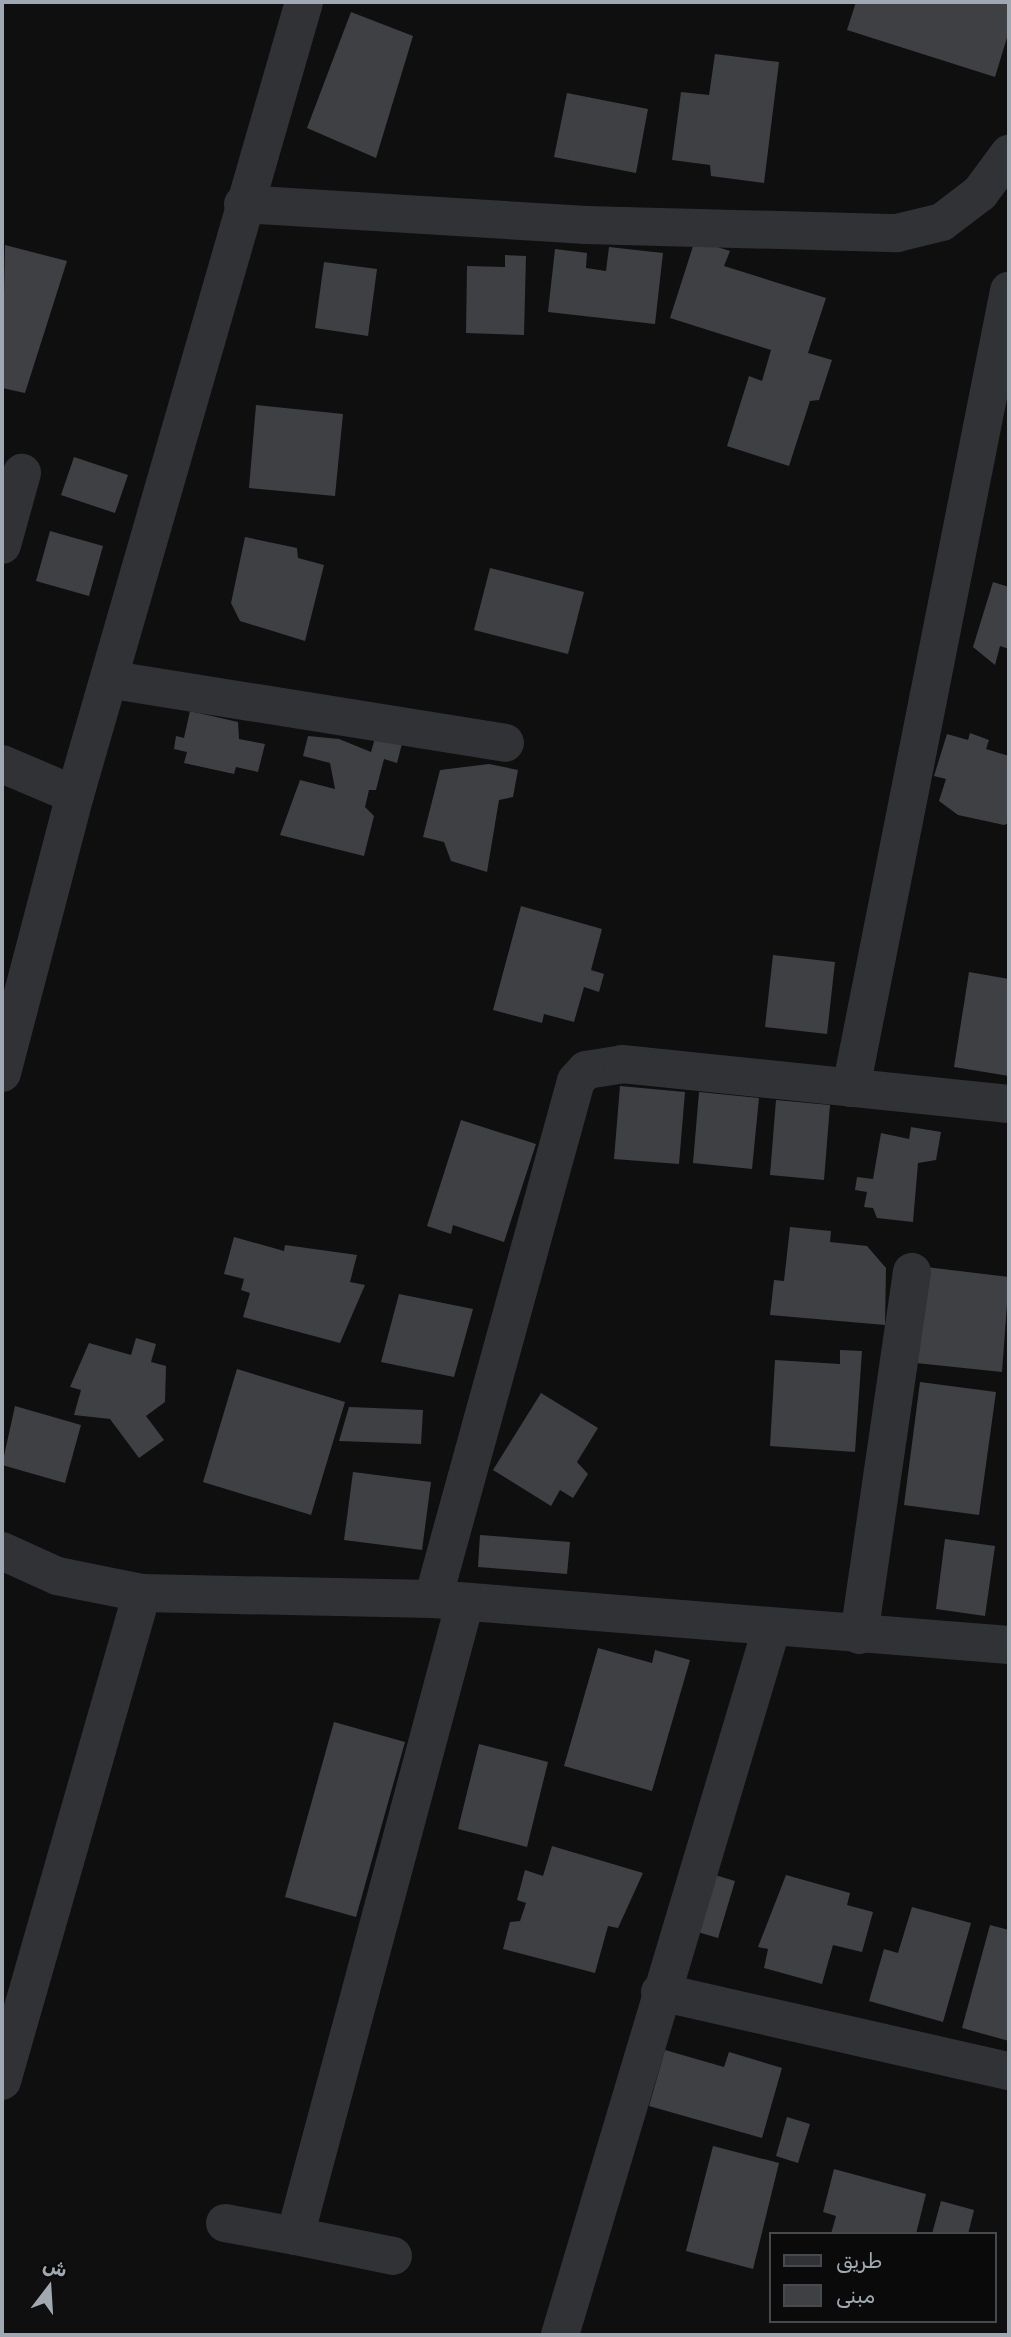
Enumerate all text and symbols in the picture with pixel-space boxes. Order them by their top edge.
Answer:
legend [769,2232,997,2323]
text: طريق [836,2248,882,2273]
north arrow [14,2253,84,2323]
text: ش [40,2253,70,2282]
text: مبنى [836,2283,875,2308]

